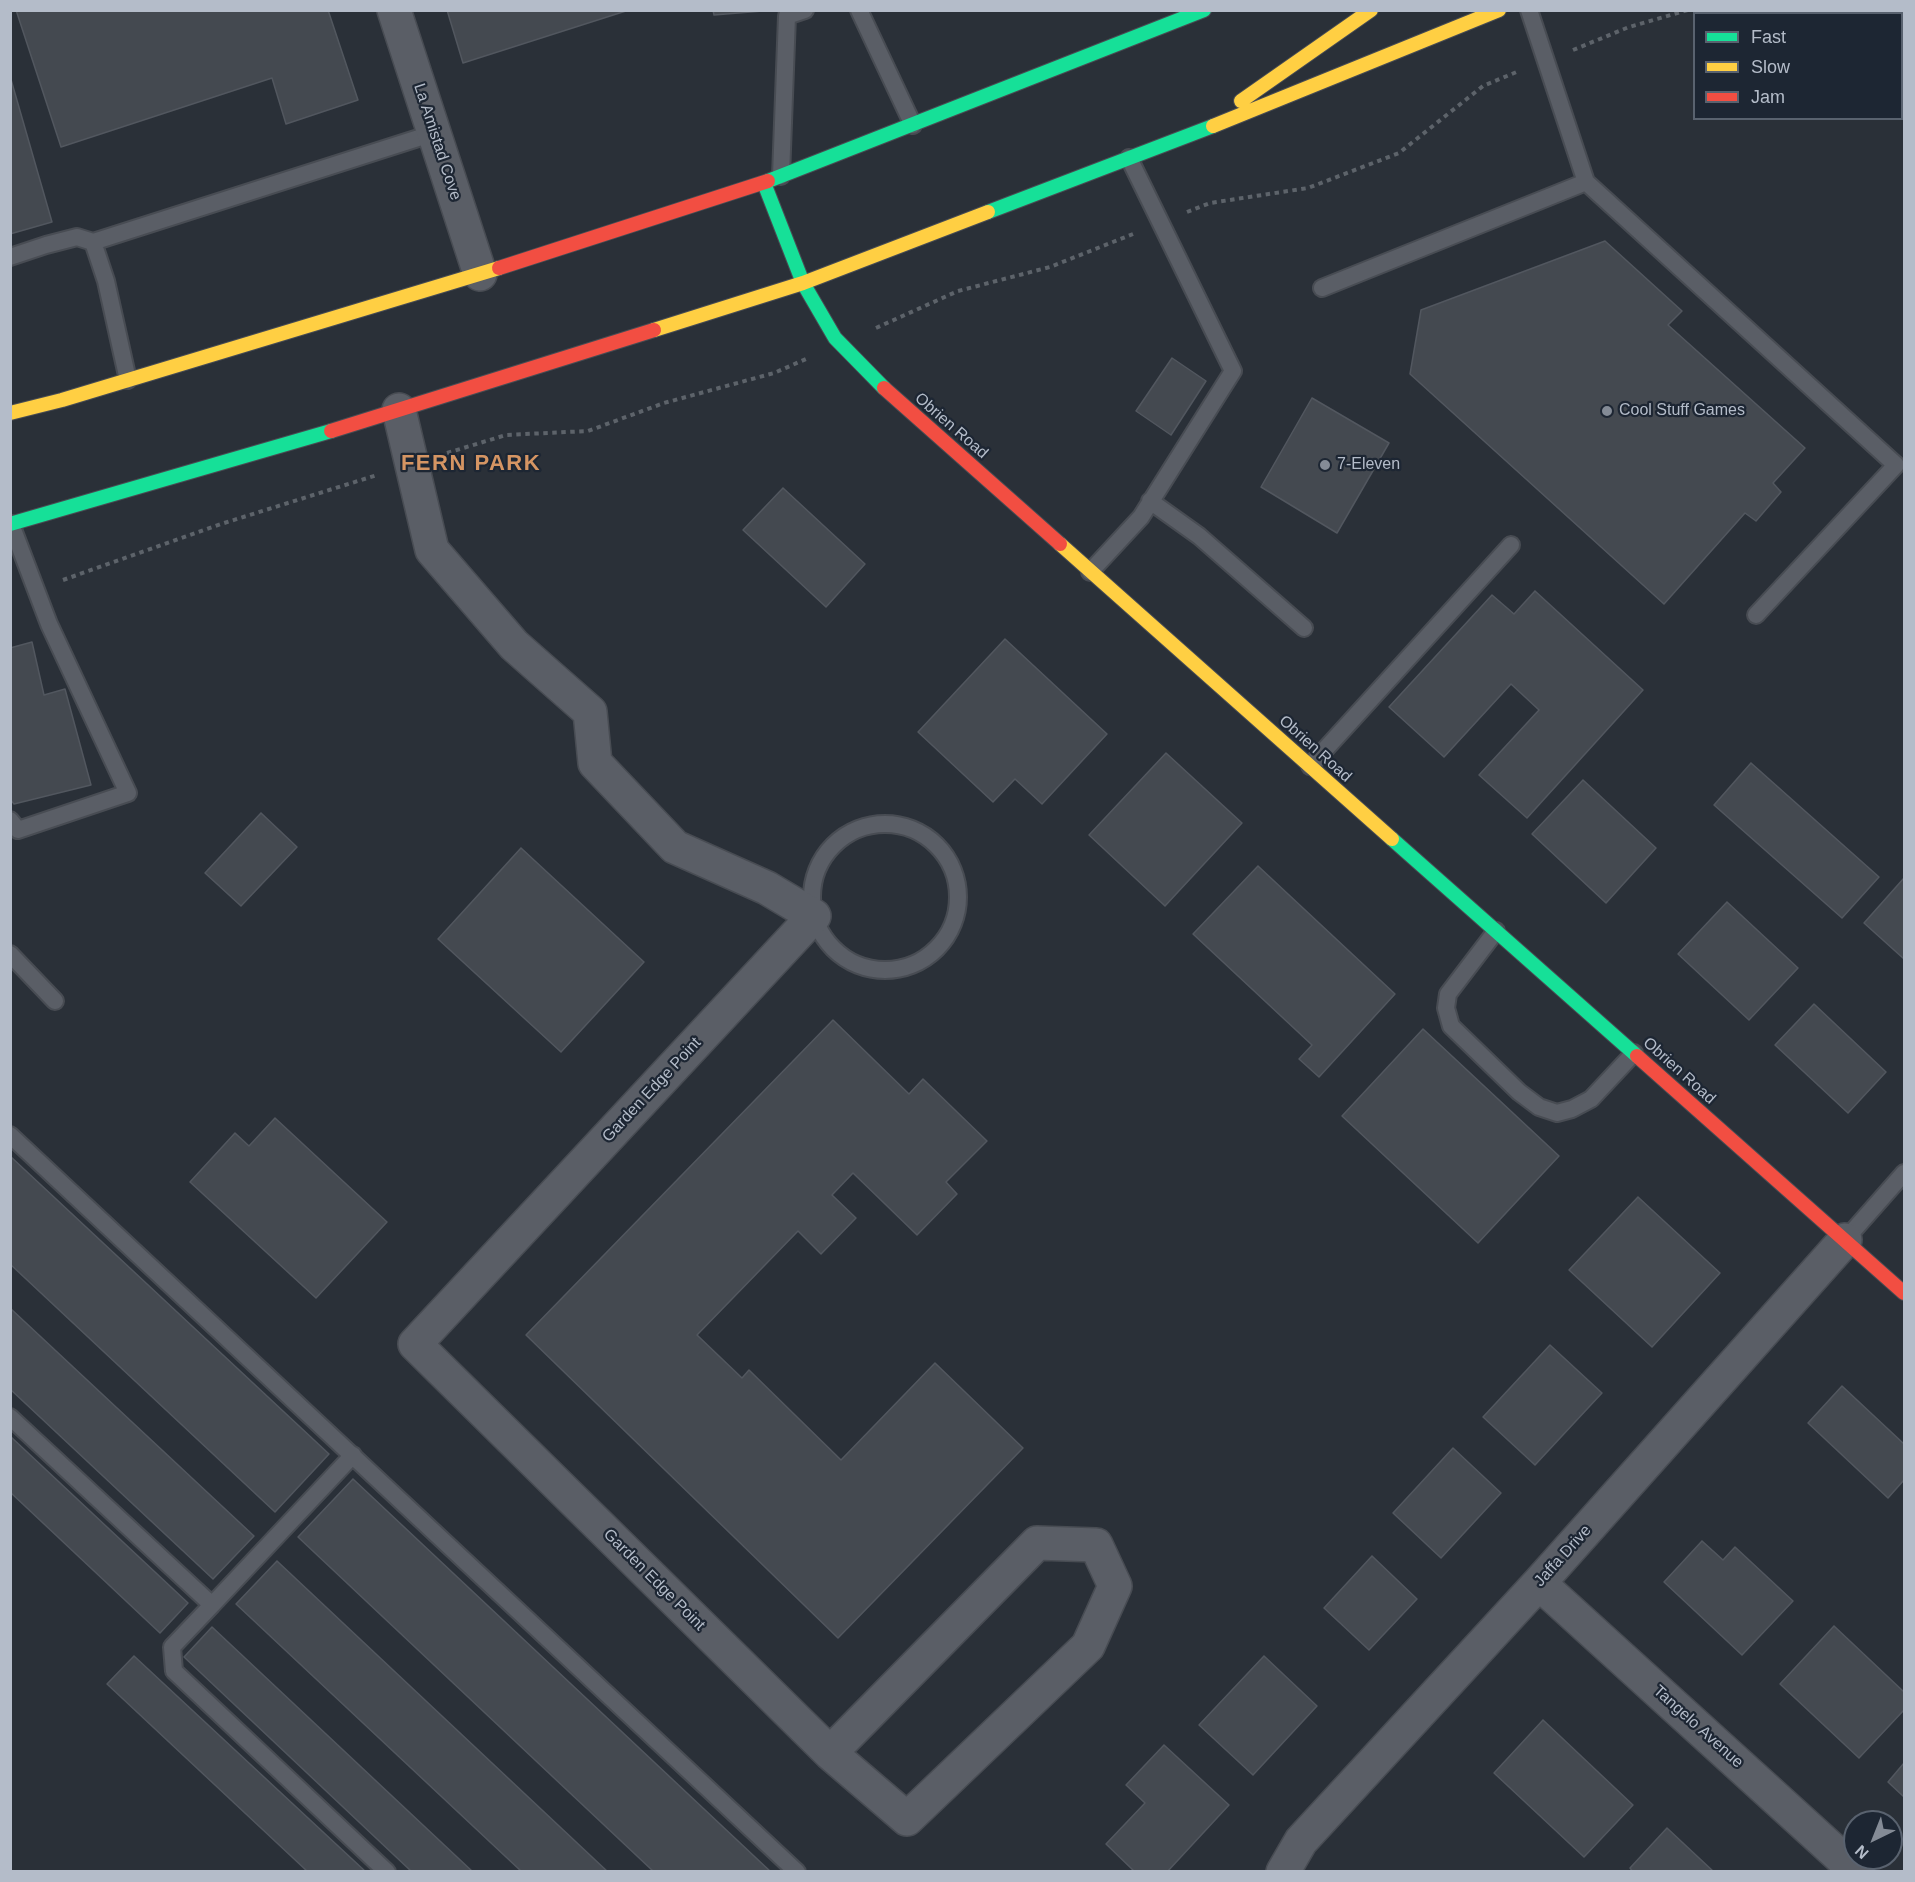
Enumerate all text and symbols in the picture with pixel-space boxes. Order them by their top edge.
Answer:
legend [1693,12,1903,120]
text: Fast [1751,27,1786,47]
text: Slow [1751,57,1790,77]
street label: La Amistad Cove [409,81,465,203]
text: Jam [1751,87,1785,107]
street label: Obrien Road [910,389,992,463]
place label: Cool Stuff Games [1619,401,1745,421]
marker: Cool Stuff Games [1600,404,1614,418]
district label: FERN PARK [401,451,541,477]
place label: 7-Eleven [1337,455,1400,475]
marker: 7-Eleven [1318,458,1332,472]
street label: Obrien Road [1275,712,1355,786]
street label: Garden Edge Point [599,1034,705,1146]
street label: Obrien Road [1639,1034,1719,1108]
street label: Jaffa Drive [1530,1521,1596,1591]
street label: Garden Edge Point [599,1525,709,1635]
street label: Tangelo Avenue [1649,1682,1747,1772]
north arrow [1843,1810,1903,1870]
text: N [1852,1842,1872,1862]

